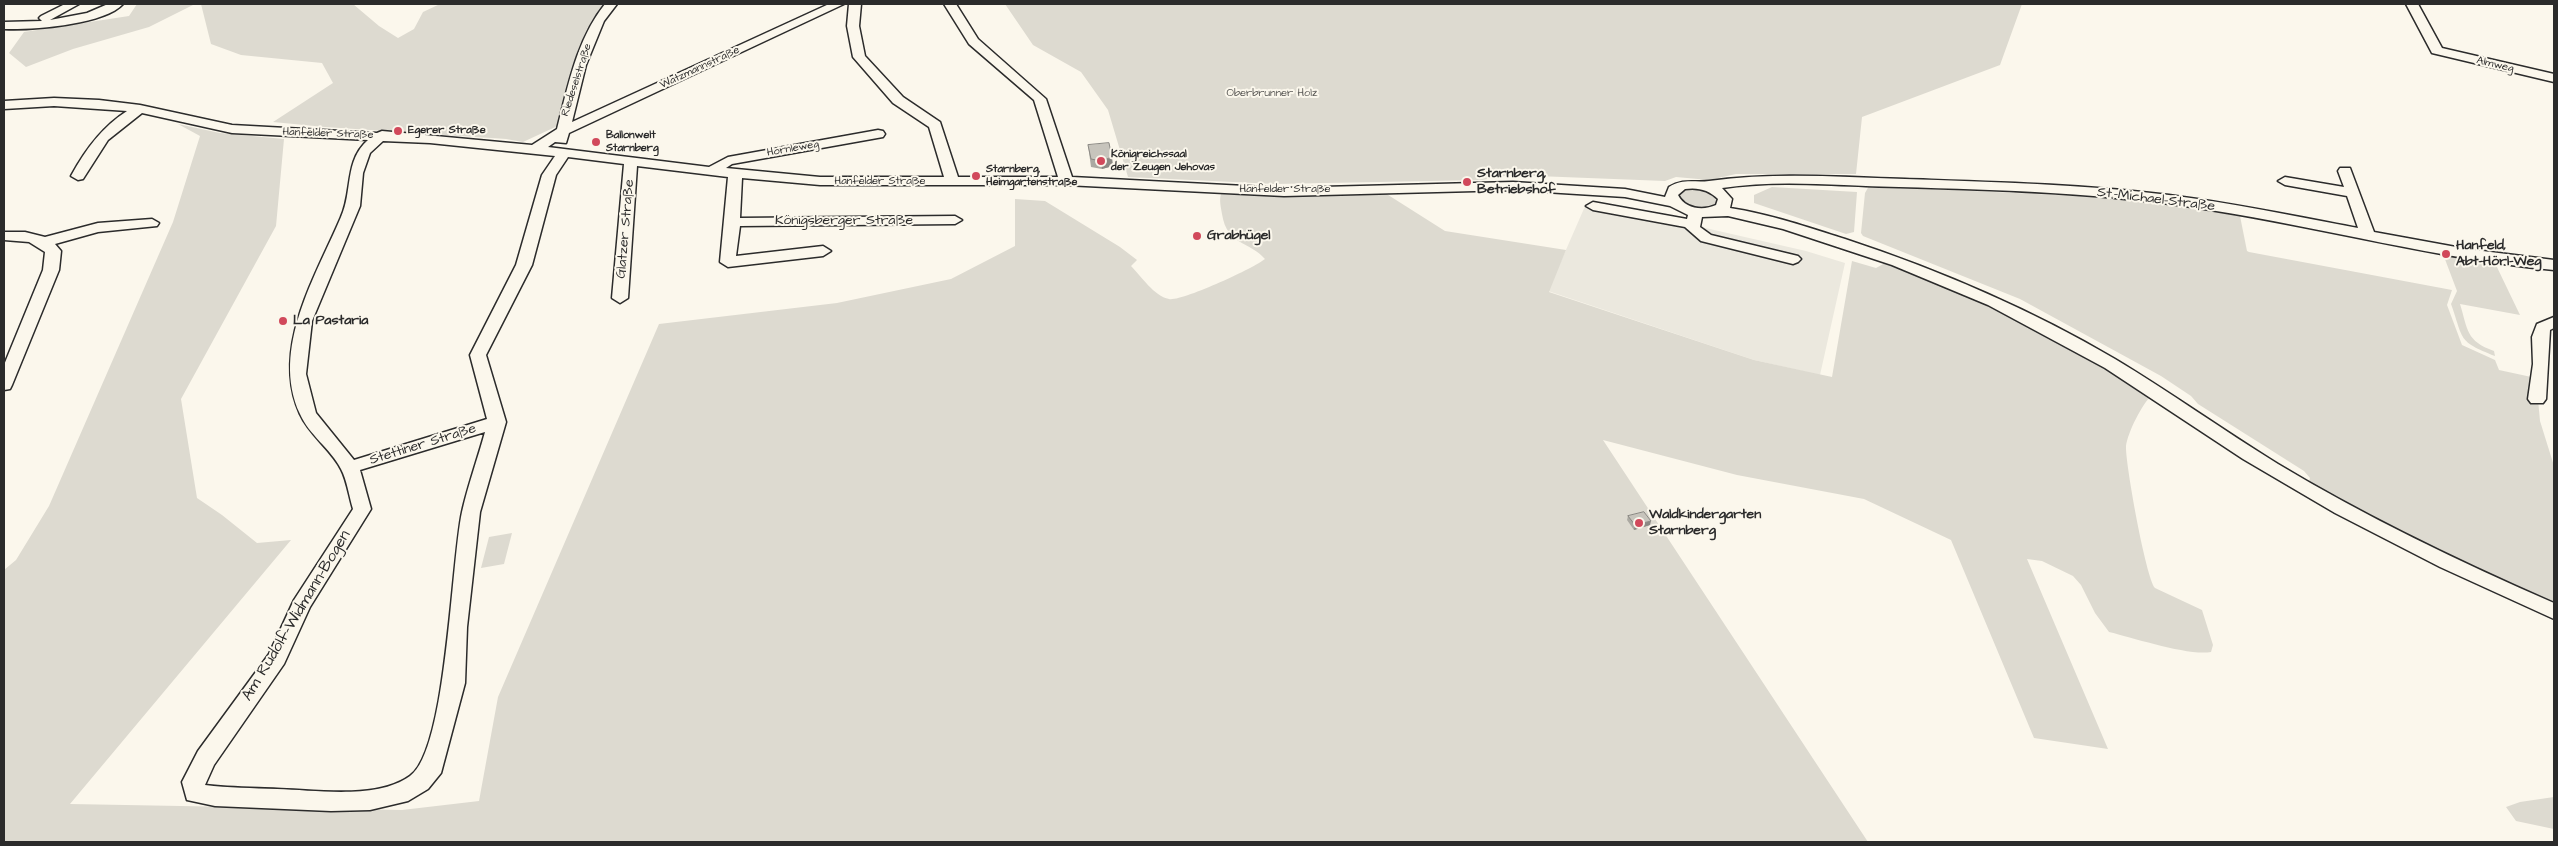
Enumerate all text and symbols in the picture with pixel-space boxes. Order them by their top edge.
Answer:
street label: Riedeselstraße [559,42,595,118]
street label: Watzmannstraße [658,44,742,92]
street label: Almweg [2475,54,2515,76]
park label: Oberbrunner Holz [1227,87,1317,101]
place label: Egerer Straße [408,124,486,138]
marker: Egerer Straße [392,125,404,137]
street label: Hanfelder Straße [282,126,374,142]
place label: Ballonwelt Starnberg [606,129,659,155]
marker: Ballonwelt Starnberg [590,136,602,148]
street label: Hörnleweg [766,138,820,160]
place label: Königreichssaal der Zeugen Jehovas [1111,148,1215,174]
marker: Königreichssaal der Zeugen Jehovas [1095,155,1107,167]
place label: Starnberg, Heimgartenstraße [986,163,1077,189]
place label: Starnberg, Betriebshof [1477,166,1556,198]
marker: Starnberg, Heimgartenstraße [970,170,982,182]
street label: Hanfelder Straße [835,175,925,189]
marker: Starnberg, Betriebshof [1461,176,1473,188]
street label: Glatzer Straße [613,179,639,279]
street label: Hanfelder Straße [1240,183,1330,197]
street label: St.-Michael-Straße [2096,184,2216,216]
street label: Königsberger Straße [775,213,913,229]
place label: Grabhügel [1207,228,1270,244]
marker: Grabhügel [1191,230,1203,242]
place label: Hanfeld, Abt-Hörl-Weg [2456,238,2541,270]
marker: Hanfeld, Abt-Hörl-Weg [2440,248,2452,260]
place label: La Pastaria [293,313,368,329]
marker: La Pastaria [277,315,289,327]
street label: Stettiner Straße [368,421,478,469]
place label: Waldkindergarten Starnberg [1649,507,1761,540]
marker: Waldkindergarten Starnberg [1633,517,1645,529]
street label: Am Rudolf-Widmann-Bogen [238,527,356,705]

